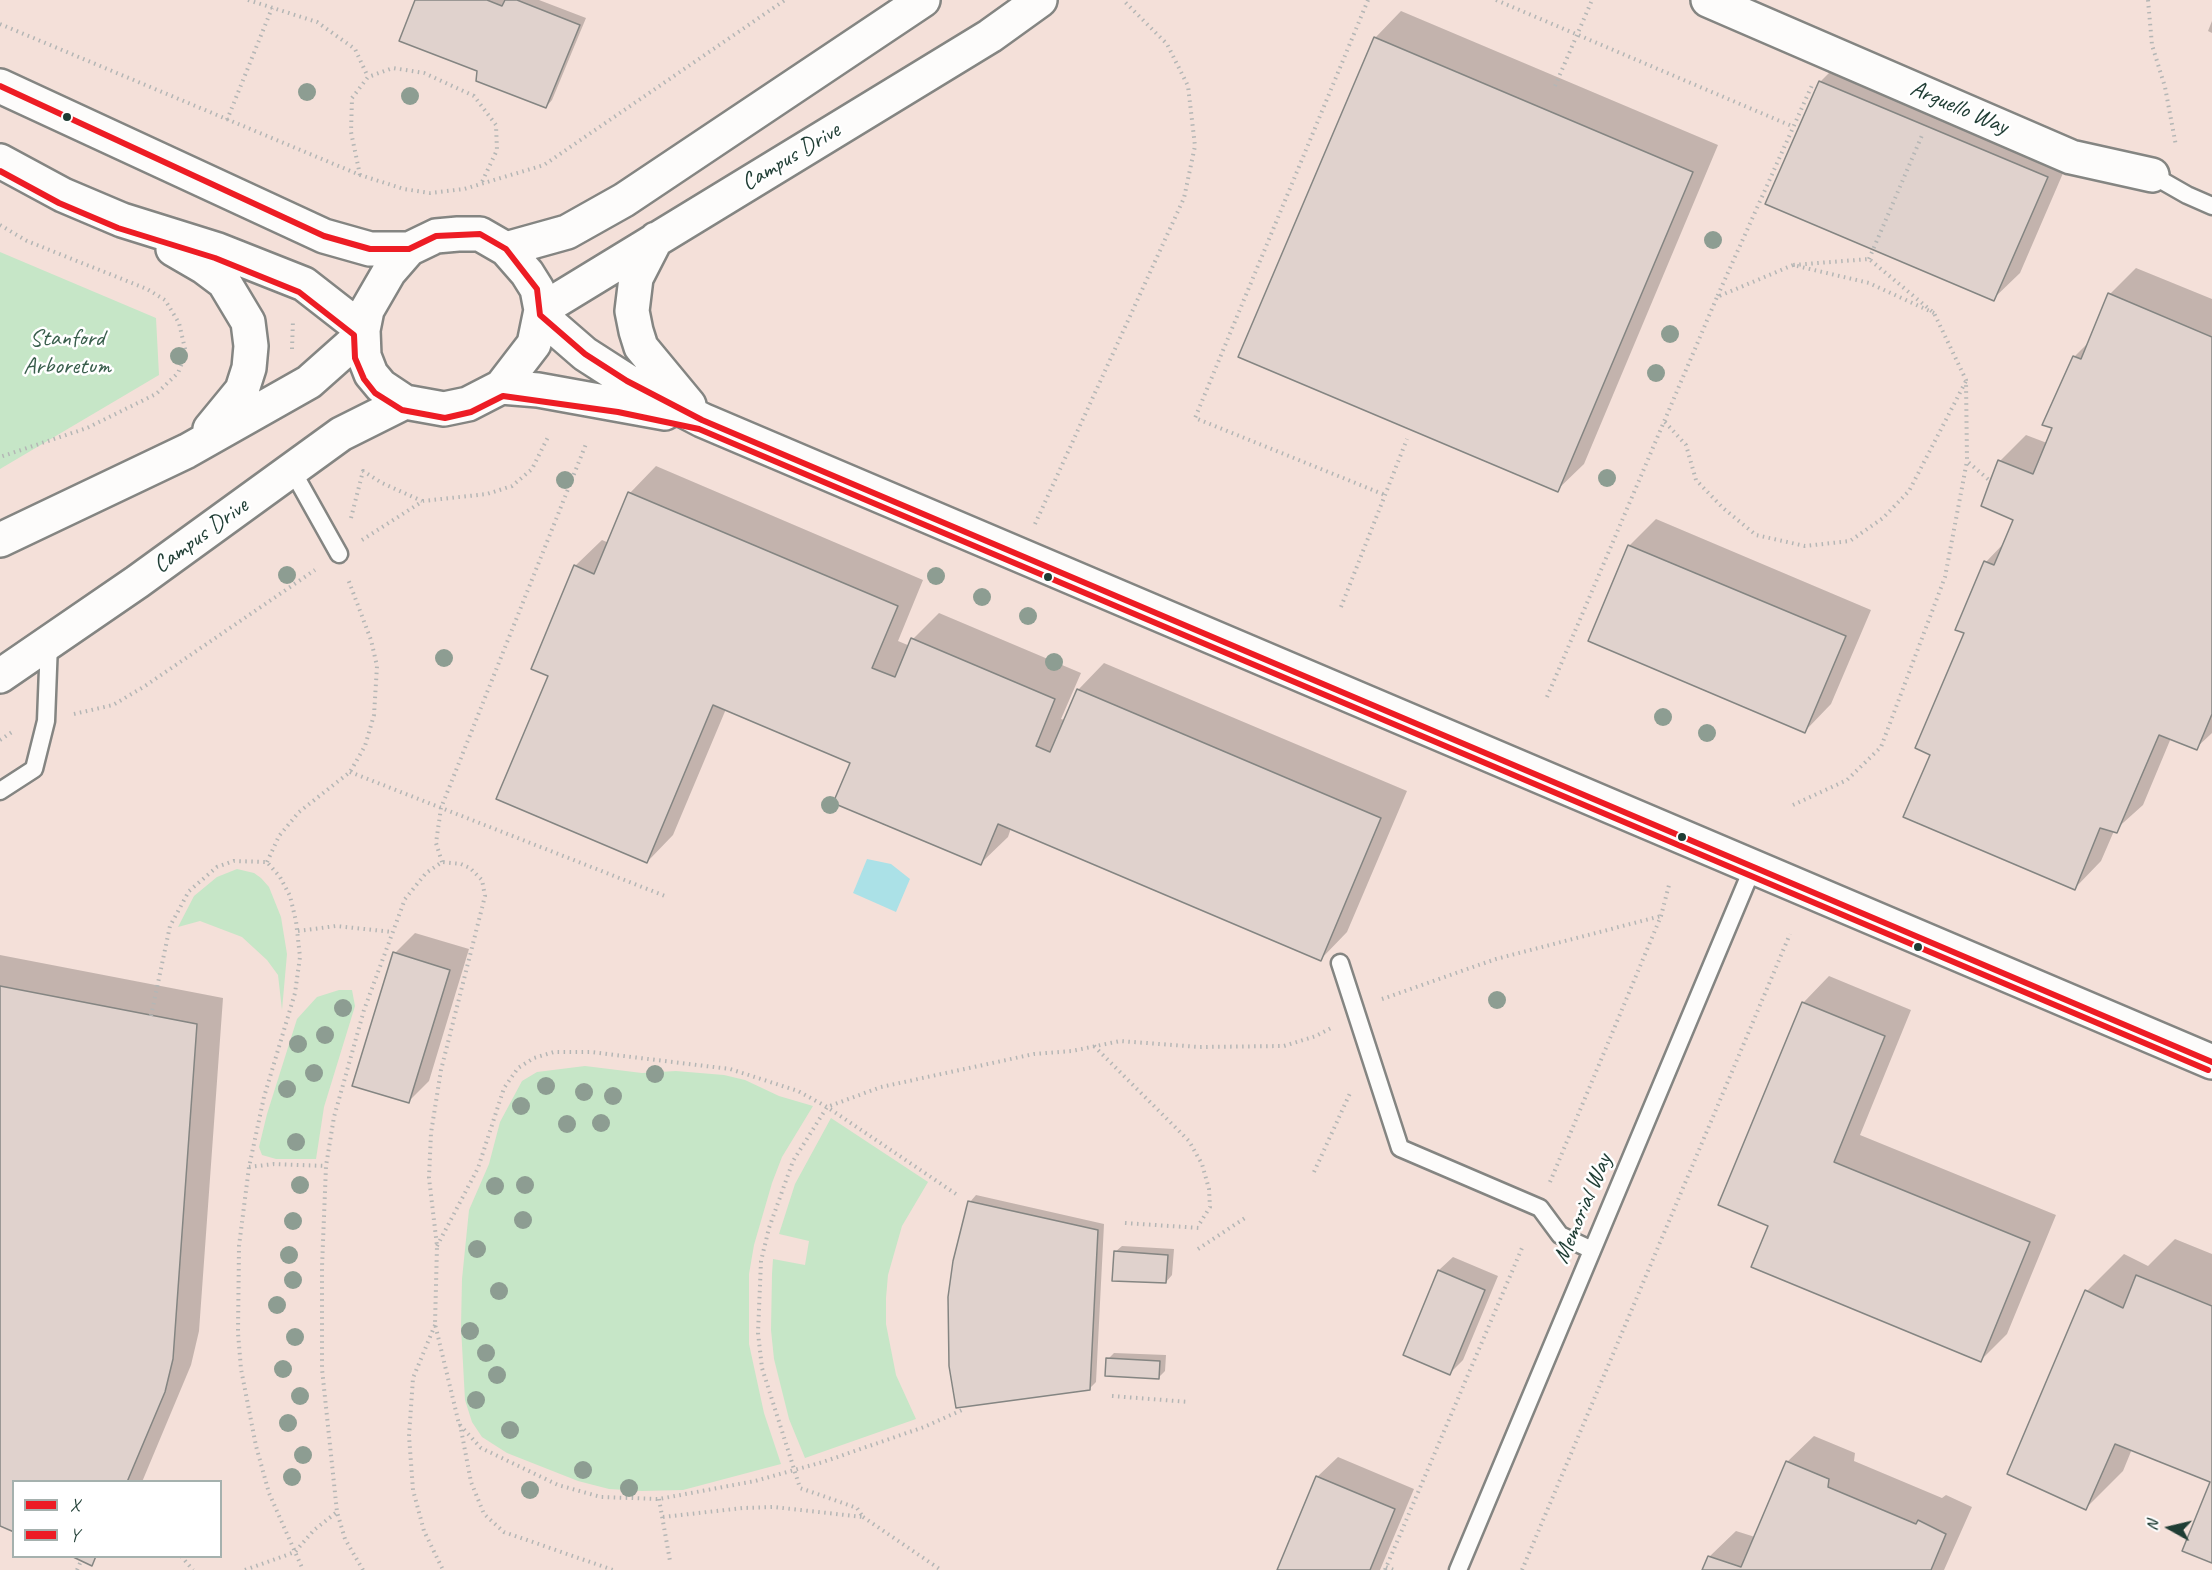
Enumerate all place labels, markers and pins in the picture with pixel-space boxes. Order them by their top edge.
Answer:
unlabelled marker [61,111,73,123]
unlabelled marker [1042,571,1054,583]
unlabelled marker [1676,831,1688,843]
unlabelled marker [1912,941,1924,953]

